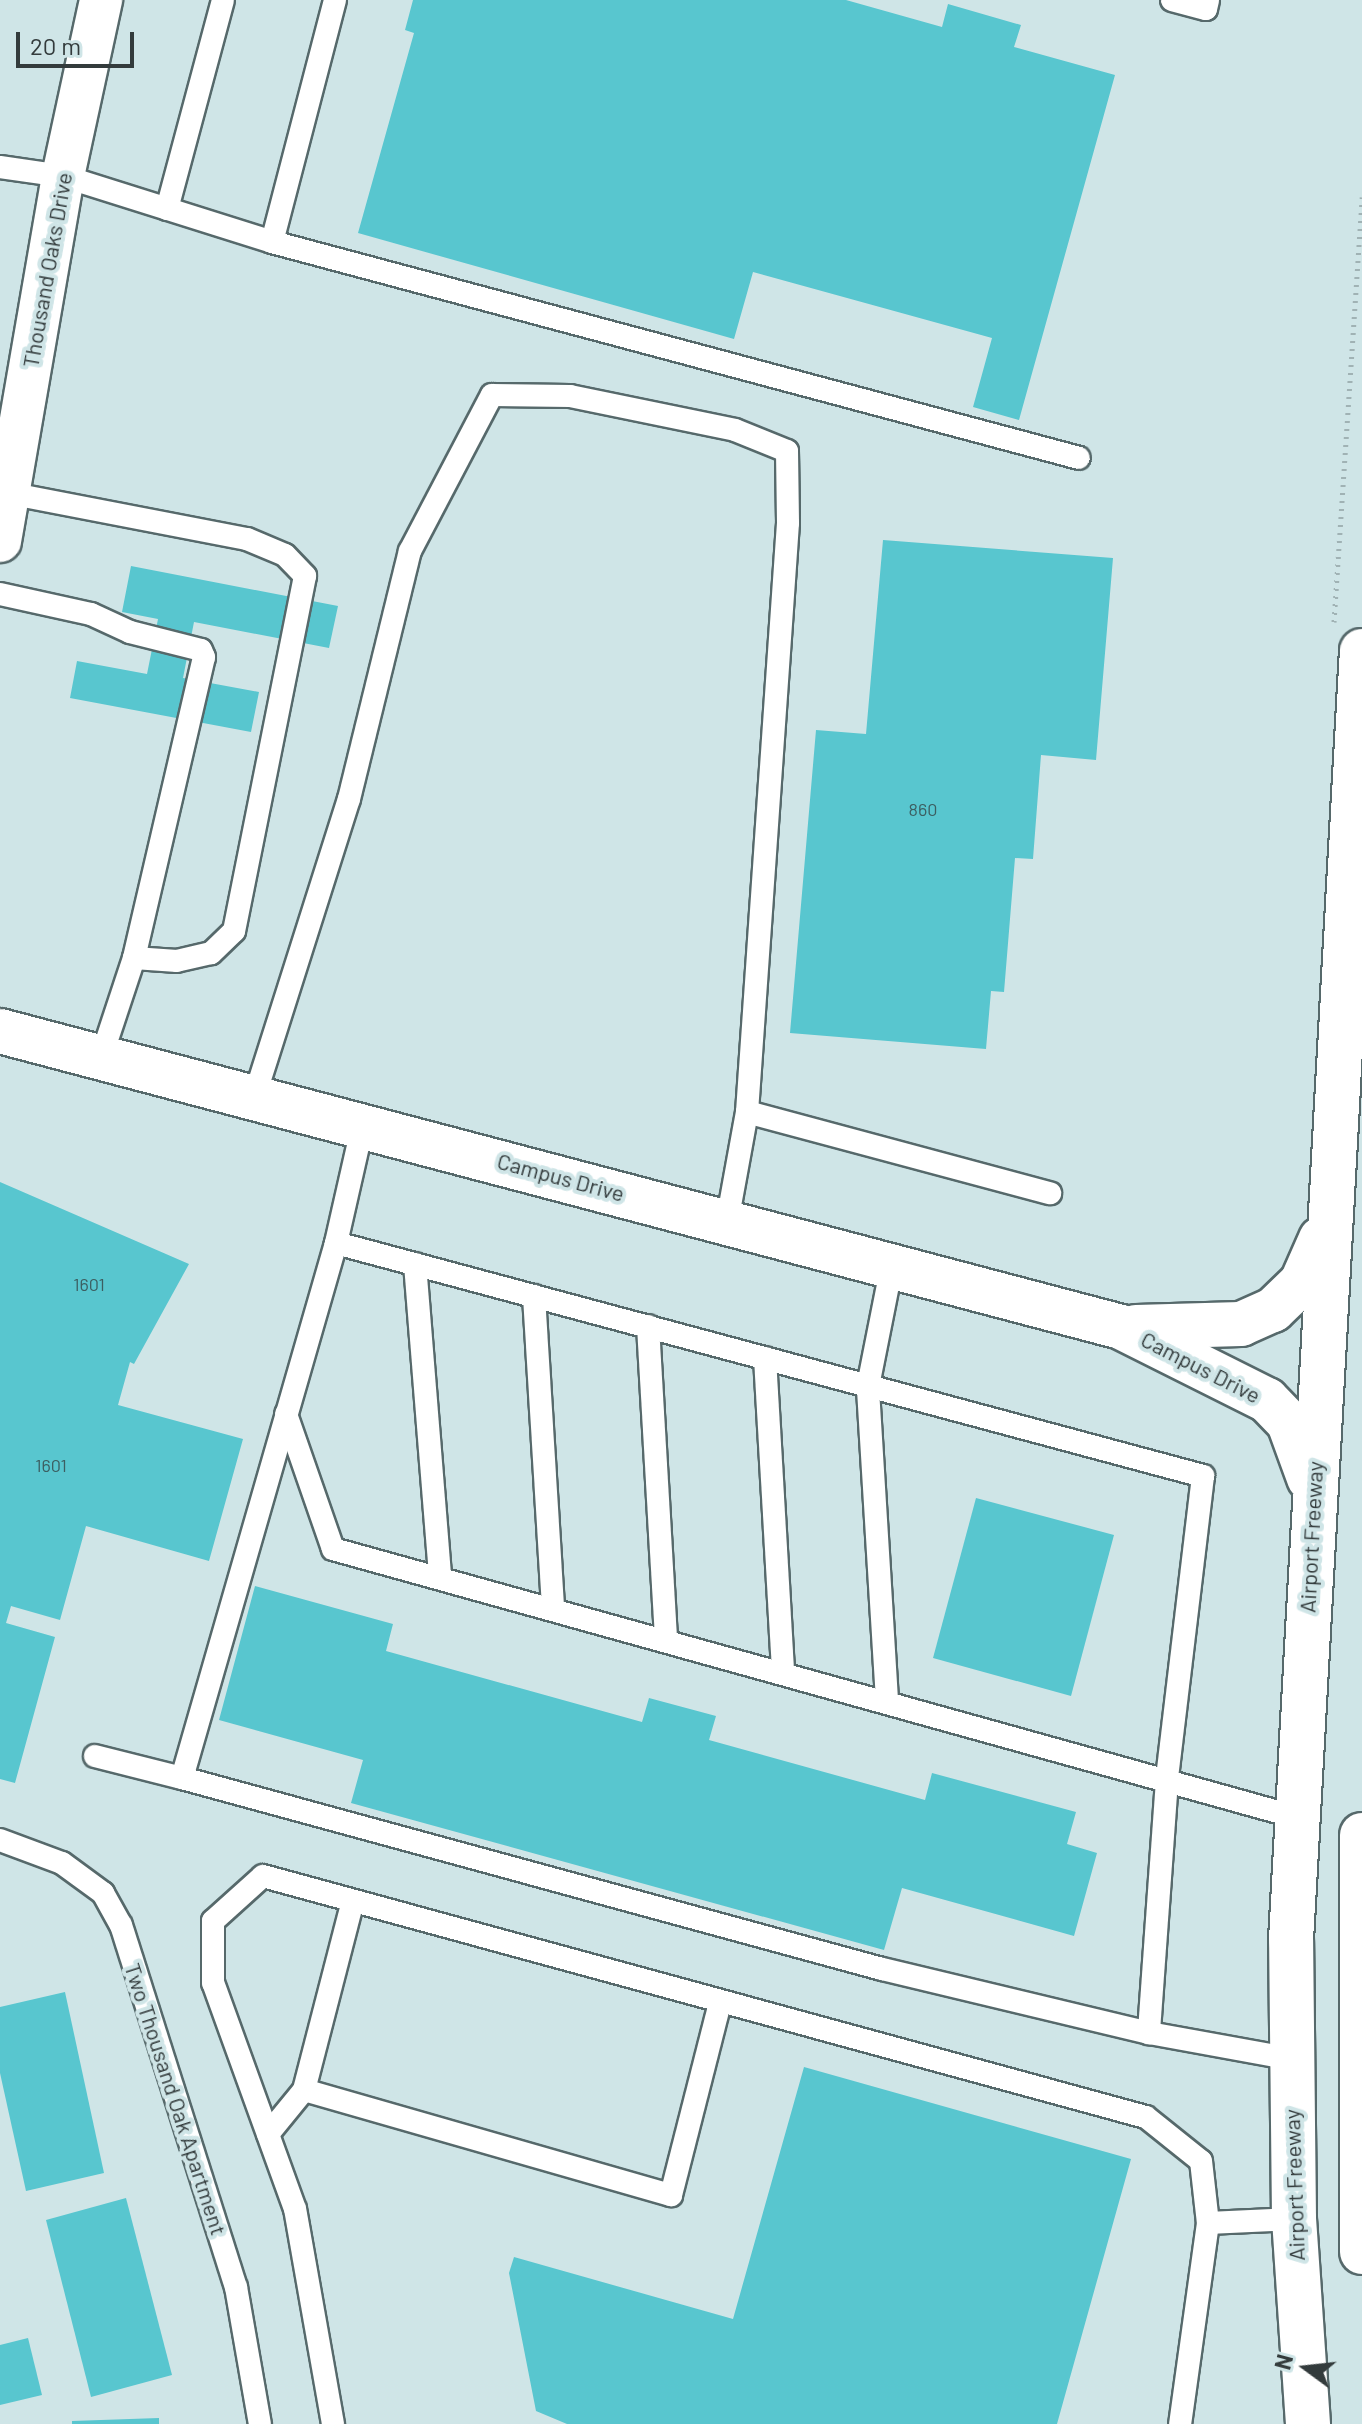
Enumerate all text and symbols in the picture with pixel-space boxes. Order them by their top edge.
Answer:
scale bar [20,16,138,66]
text: 20 m [30,31,81,60]
street label: Thousand Oaks Drive [17,170,77,370]
house number: 860 [909,798,937,820]
street label: Campus Drive [495,1147,627,1207]
house number: 1601 [73,1273,105,1295]
street label: Campus Drive [1137,1326,1265,1408]
house number: 1601 [35,1454,67,1476]
street label: Airport Freeway [1294,1460,1328,1614]
street label: Two Thousand Oak Apartment [119,1960,233,2238]
street label: Airport Freeway [1278,2109,1310,2261]
north arrow [1266,2328,1346,2408]
text: N [1268,2351,1297,2372]

